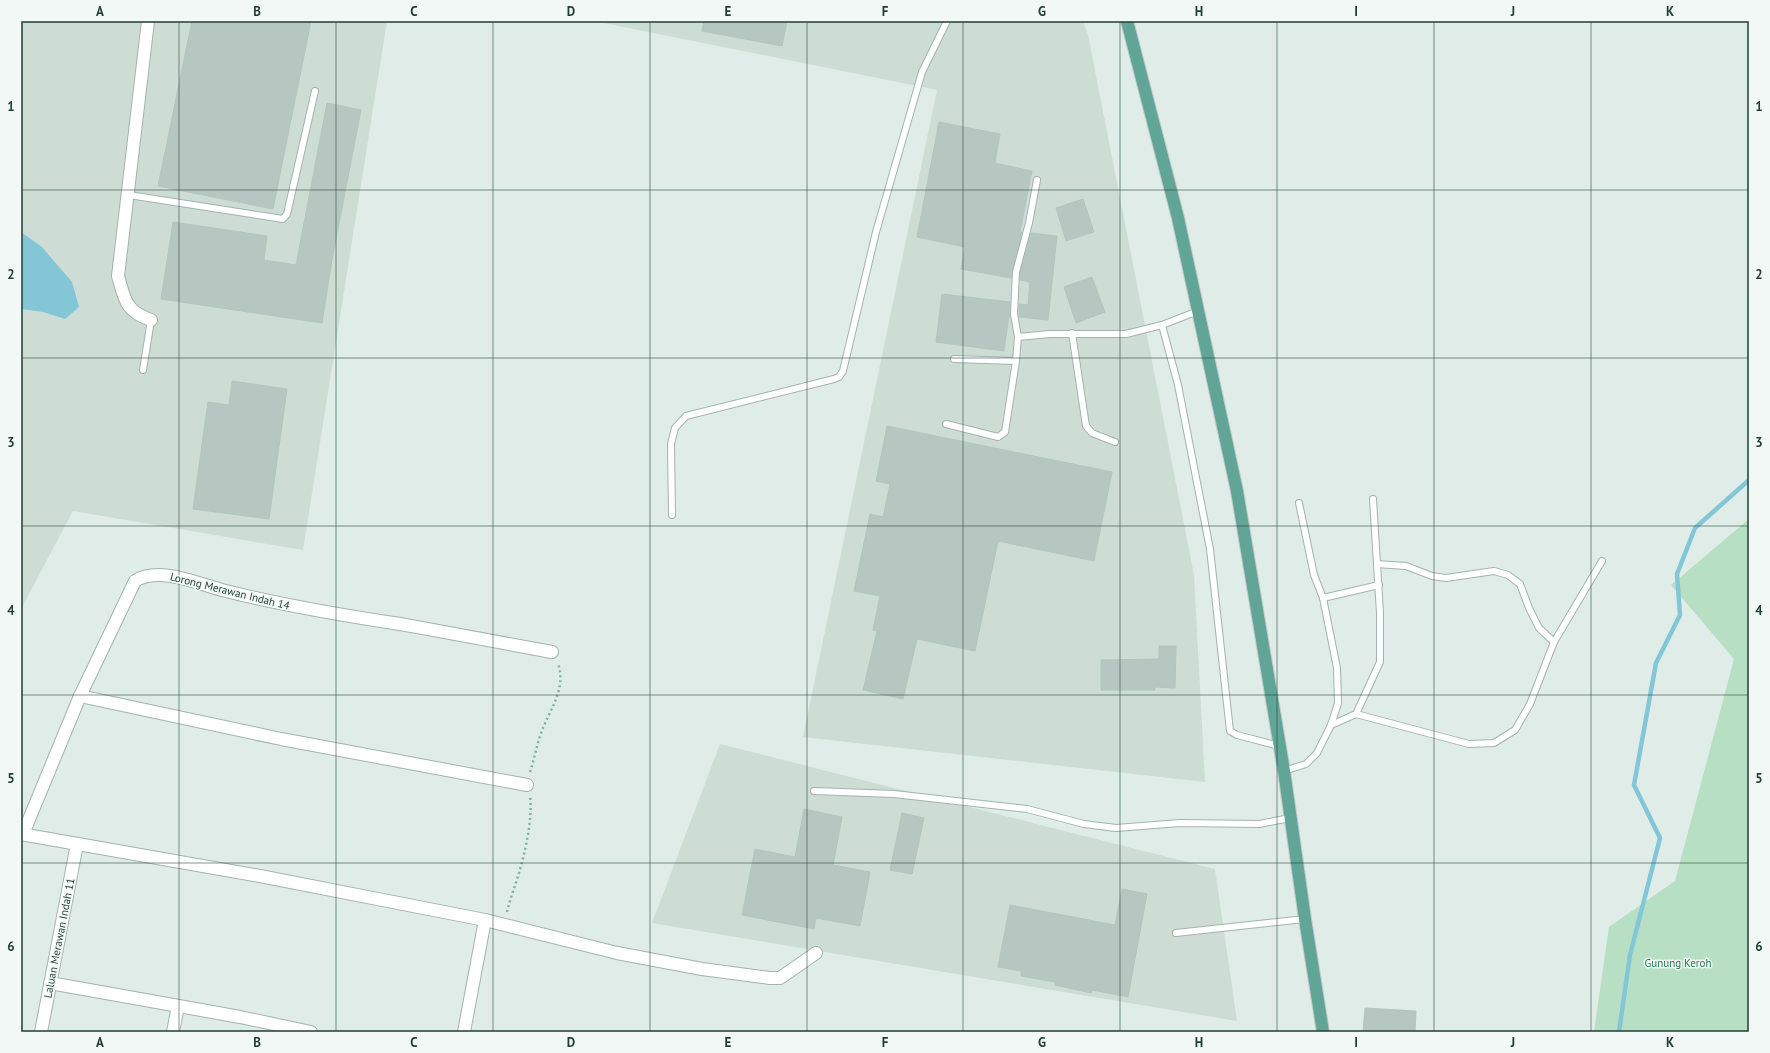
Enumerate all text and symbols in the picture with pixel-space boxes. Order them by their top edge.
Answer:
text: A [96,3,104,20]
text: B [253,3,261,20]
text: C [410,3,418,20]
text: D [567,3,575,20]
text: E [725,3,732,20]
text: F [882,3,889,20]
text: G [1038,3,1046,20]
text: H [1195,3,1203,20]
text: I [1354,3,1358,20]
text: J [1510,3,1515,20]
text: K [1666,3,1674,20]
text: 1 [7,98,15,115]
text: 1 [1755,98,1763,115]
text: 2 [7,266,15,283]
text: 2 [1755,266,1763,283]
text: 3 [7,434,15,451]
text: 3 [1755,434,1763,451]
street label: Lorong Merawan Indah 14 [169,569,291,613]
text: 4 [7,602,15,619]
text: 4 [1755,602,1763,619]
text: 5 [7,770,15,787]
text: 5 [1755,770,1763,787]
street label: Laluan Merawan Indah 11 [40,877,78,999]
text: 6 [7,938,15,955]
text: 6 [1755,938,1763,955]
park label: Gunung Keroh [1645,956,1711,970]
text: A [96,1034,104,1051]
text: B [253,1034,261,1051]
text: C [410,1034,418,1051]
text: D [567,1034,575,1051]
text: E [725,1034,732,1051]
text: F [882,1034,889,1051]
text: G [1038,1034,1046,1051]
text: H [1195,1034,1203,1051]
text: I [1354,1034,1358,1051]
text: J [1510,1034,1515,1051]
text: K [1666,1034,1674,1051]

